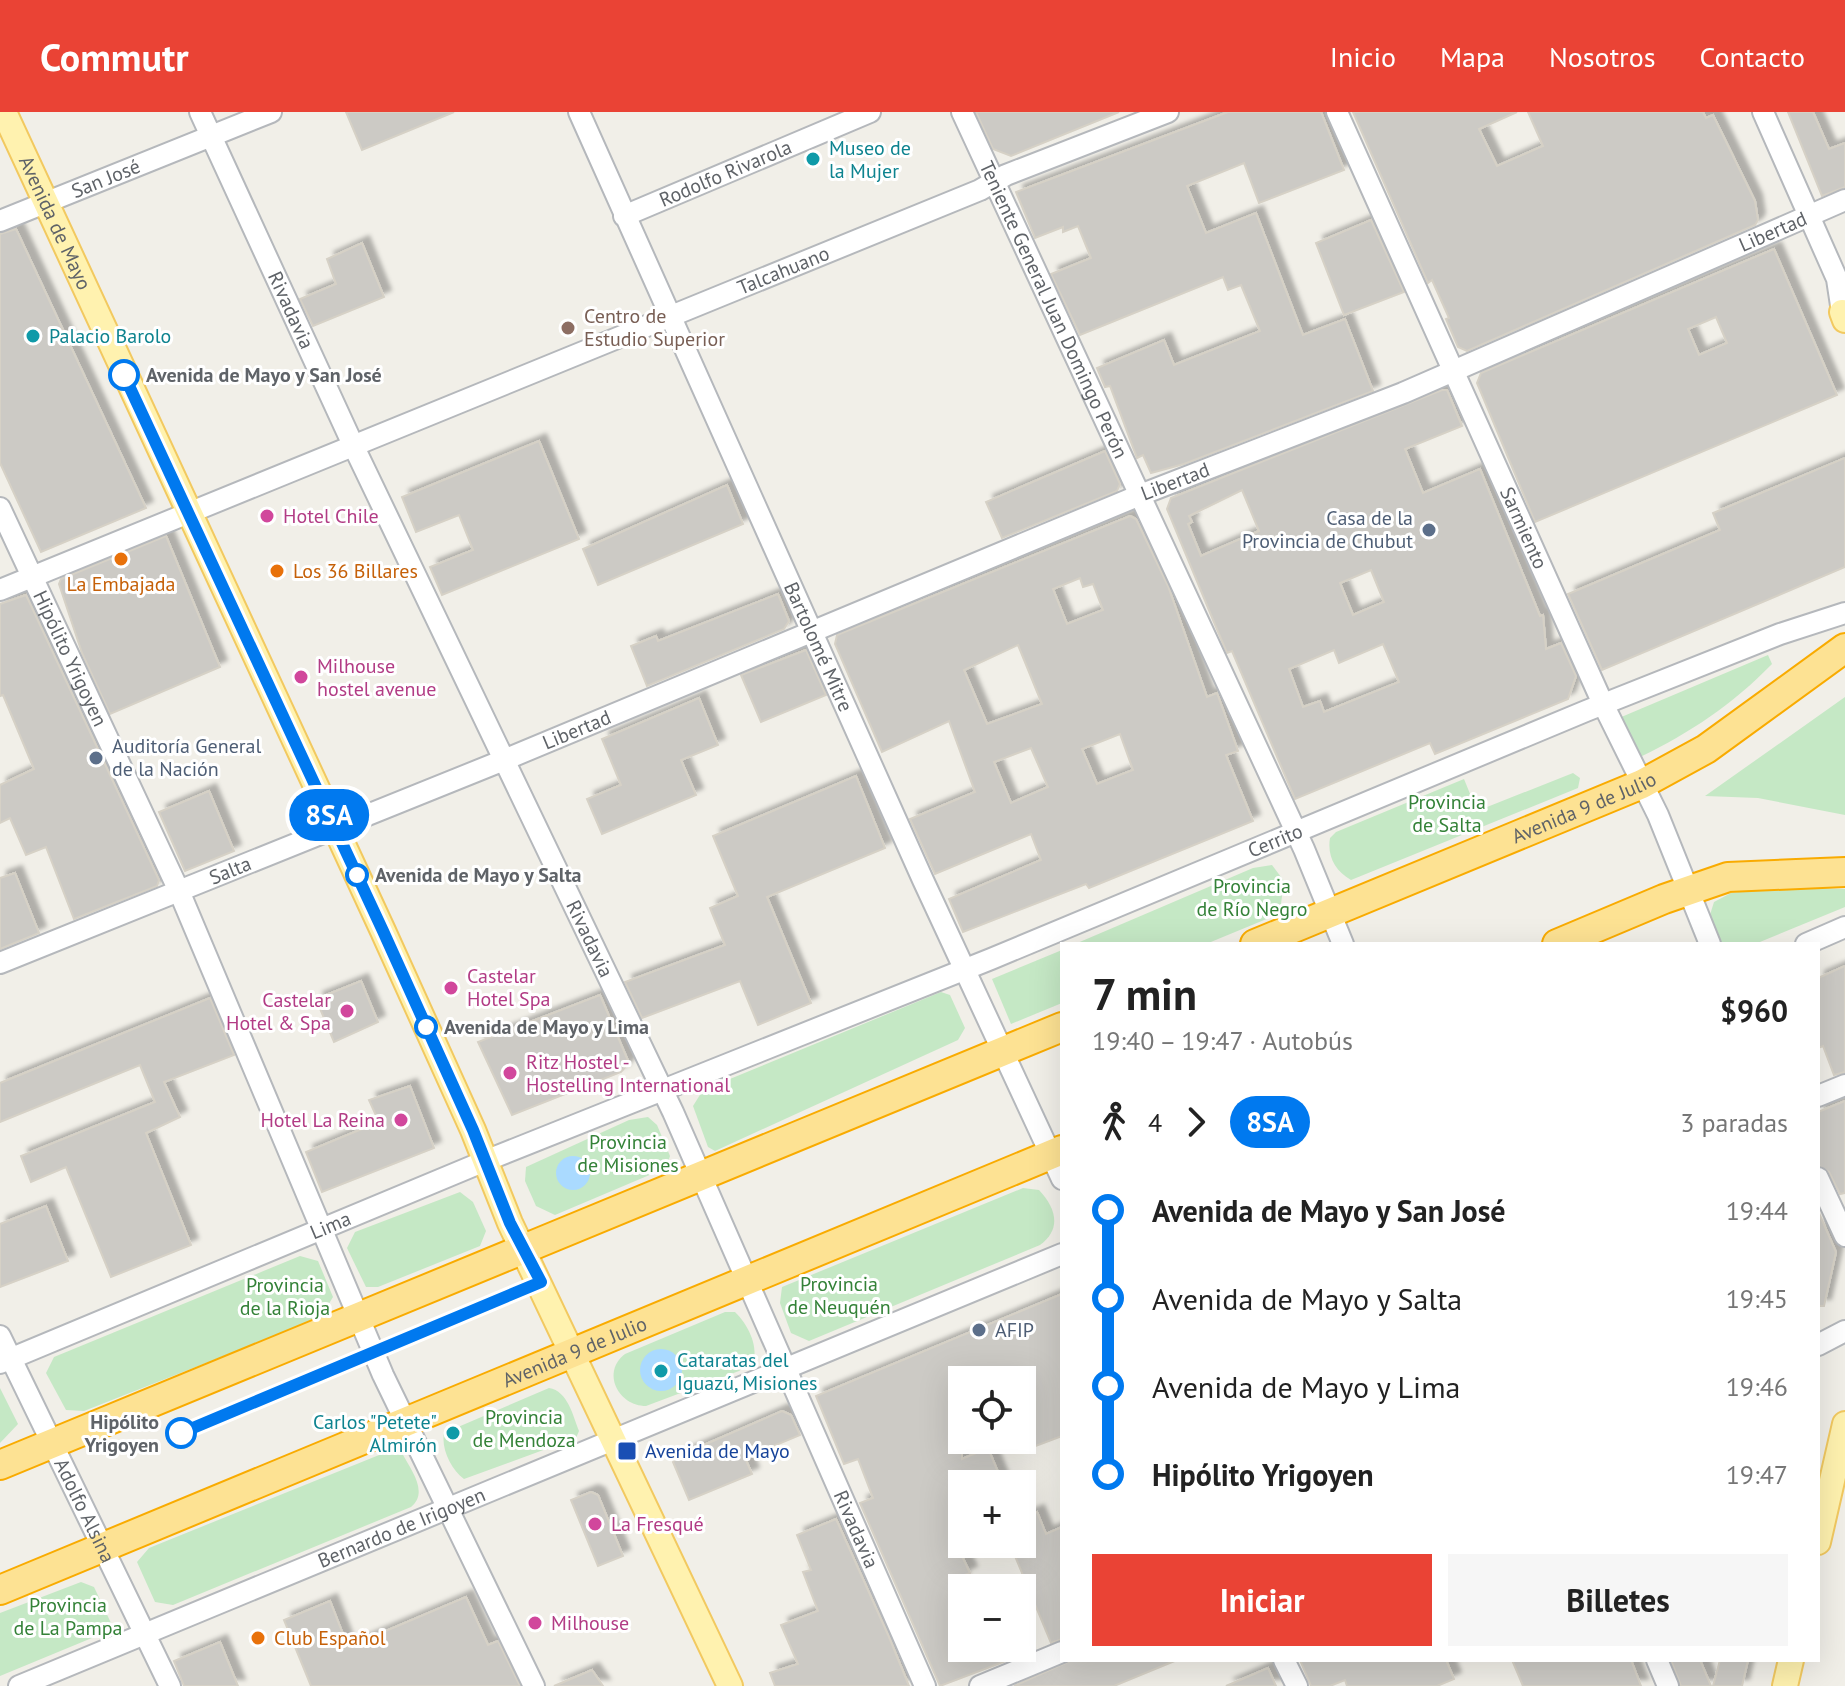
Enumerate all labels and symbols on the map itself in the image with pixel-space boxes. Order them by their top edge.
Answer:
street label: Rodolfo Rivarola [655,134,796,213]
place label: Museo de la Mujer [829,135,911,184]
marker: Museo de la Mujer [804,150,822,168]
street label: Avenida de Mayo [13,152,97,294]
street label: San José [68,153,144,204]
street label: Teniente General Juan Domingo Perón [974,157,1134,463]
street label: Libertad [1735,205,1811,258]
street label: Talcahuano [733,240,833,301]
street label: Rivadavia [262,267,320,353]
place label: Centro de Estudio Superior [584,303,725,352]
marker: Centro de Estudio Superior [559,319,577,337]
place label: Palacio Barolo [49,323,171,349]
marker: Palacio Barolo [24,327,42,345]
marker: Avenida de Mayo y San José [109,360,139,390]
place label: Avenida de Mayo y San José [146,362,382,388]
street label: Libertad [1137,456,1213,506]
street label: Sarmiento [1494,483,1554,573]
place label: Hotel Chile [283,503,379,529]
place label: Casa de la Provincia de Chubut [1242,505,1413,554]
marker: Hotel Chile [258,507,276,525]
marker: Casa de la Provincia de Chubut [1420,521,1438,539]
marker: La Embajada [112,550,130,568]
place label: Los 36 Billares [293,558,418,584]
marker: Los 36 Billares [268,562,286,580]
place label: La Embajada [67,571,175,597]
street label: Bartolomé Mitre [778,578,859,716]
street label: Hipólito Yrigoyen [27,586,113,730]
place label: Milhouse hostel avenue [317,653,436,702]
marker: Milhouse hostel avenue [292,668,310,686]
street label: Libertad [539,704,615,756]
place label: Auditoría General de la Nación [112,733,262,782]
marker: Auditoría General de la Nación [87,749,105,767]
street label: Avenida 9 de Julio [1508,766,1661,849]
line badge: 8SA [283,789,375,841]
park label: Provincia de Salta [1408,789,1486,838]
street label: Cerrito [1244,818,1306,864]
street label: Salta [205,850,255,890]
place label: Avenida de Mayo y Salta [375,862,582,888]
marker: Avenida de Mayo y Salta [346,864,368,886]
park label: Provincia de Río Negro [1196,873,1308,922]
street label: Rivadavia [560,896,619,981]
place label: Castelar Hotel Spa [467,963,550,1012]
marker: Castelar Hotel Spa [442,979,460,997]
place label: Castelar Hotel & Spa [226,987,331,1036]
marker: Castelar Hotel & Spa [338,1002,356,1020]
place label: Avenida de Mayo y Lima [444,1014,649,1040]
marker: Avenida de Mayo y Lima [415,1016,437,1038]
place label: Ritz Hostel - Hostelling International [526,1049,730,1098]
marker: Ritz Hostel - Hostelling International [501,1064,519,1082]
place label: Hotel La Reina [260,1107,385,1133]
marker: Hotel La Reina [392,1111,410,1129]
park label: Provincia de Misiones [577,1129,679,1178]
street label: Lima [306,1205,355,1245]
park label: Provincia de Neuquén [787,1271,891,1320]
park label: Provincia de la Rioja [240,1272,330,1321]
street label: Avenida 9 de Julio [498,1310,651,1393]
place label: AFIP [995,1317,1034,1343]
marker: AFIP [970,1321,988,1339]
place label: Cataratas del Iguazú, Misiones [677,1347,817,1396]
marker: Cataratas del Iguazú, Misiones [652,1362,670,1380]
park label: Provincia de Mendoza [472,1404,576,1453]
place label: Hipólito Yrigoyen [84,1409,159,1458]
place label: Carlos "Petete" Almirón [313,1409,437,1458]
marker: Hipólito Yrigoyen [166,1418,196,1448]
marker: Carlos "Petete" Almirón [444,1424,462,1442]
place label: Avenida de Mayo [645,1438,790,1464]
marker: Avenida de Mayo [616,1440,638,1462]
street label: Adolfo Alsina [48,1454,121,1567]
street label: Bernardo de Irigoyen [314,1481,489,1574]
street label: Rivadavia [828,1486,885,1572]
place label: La Fresqué [611,1511,704,1537]
marker: La Fresqué [586,1515,604,1533]
park label: Provincia de La Pampa [14,1592,122,1641]
place label: Milhouse [551,1610,629,1636]
marker: Milhouse [526,1614,544,1632]
place label: Club Español [274,1625,386,1651]
marker: Club Español [249,1629,267,1647]

